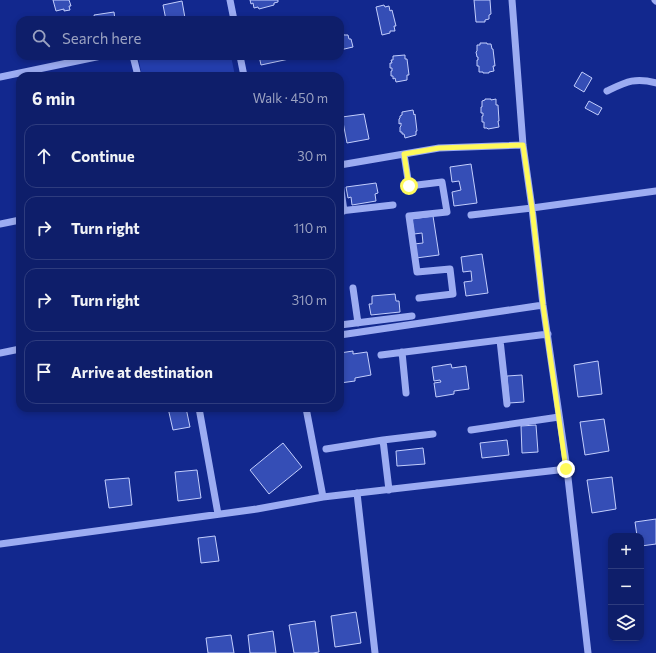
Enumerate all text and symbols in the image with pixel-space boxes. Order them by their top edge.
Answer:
search box [16,16,344,60]
icon: search [30,27,52,49]
text: Search here [62,29,141,47]
text: 6 min [32,88,75,109]
text: Walk · 450 m [253,90,328,106]
icon: ahead [33,145,55,167]
text: Continue [71,147,135,165]
text: 30 m [297,148,327,164]
route start [400,177,418,195]
icon: right [33,217,55,239]
text: Turn right [71,219,140,237]
text: 110 m [294,220,327,236]
icon: right [33,289,55,311]
text: Turn right [71,291,140,309]
text: 310 m [292,292,327,308]
icon: arrive [33,361,55,383]
text: Arrive at destination [71,363,213,381]
route end [557,460,575,478]
map controls [608,533,644,641]
button: + [608,533,644,569]
button: − [608,569,644,605]
button: layers [608,605,644,641]

